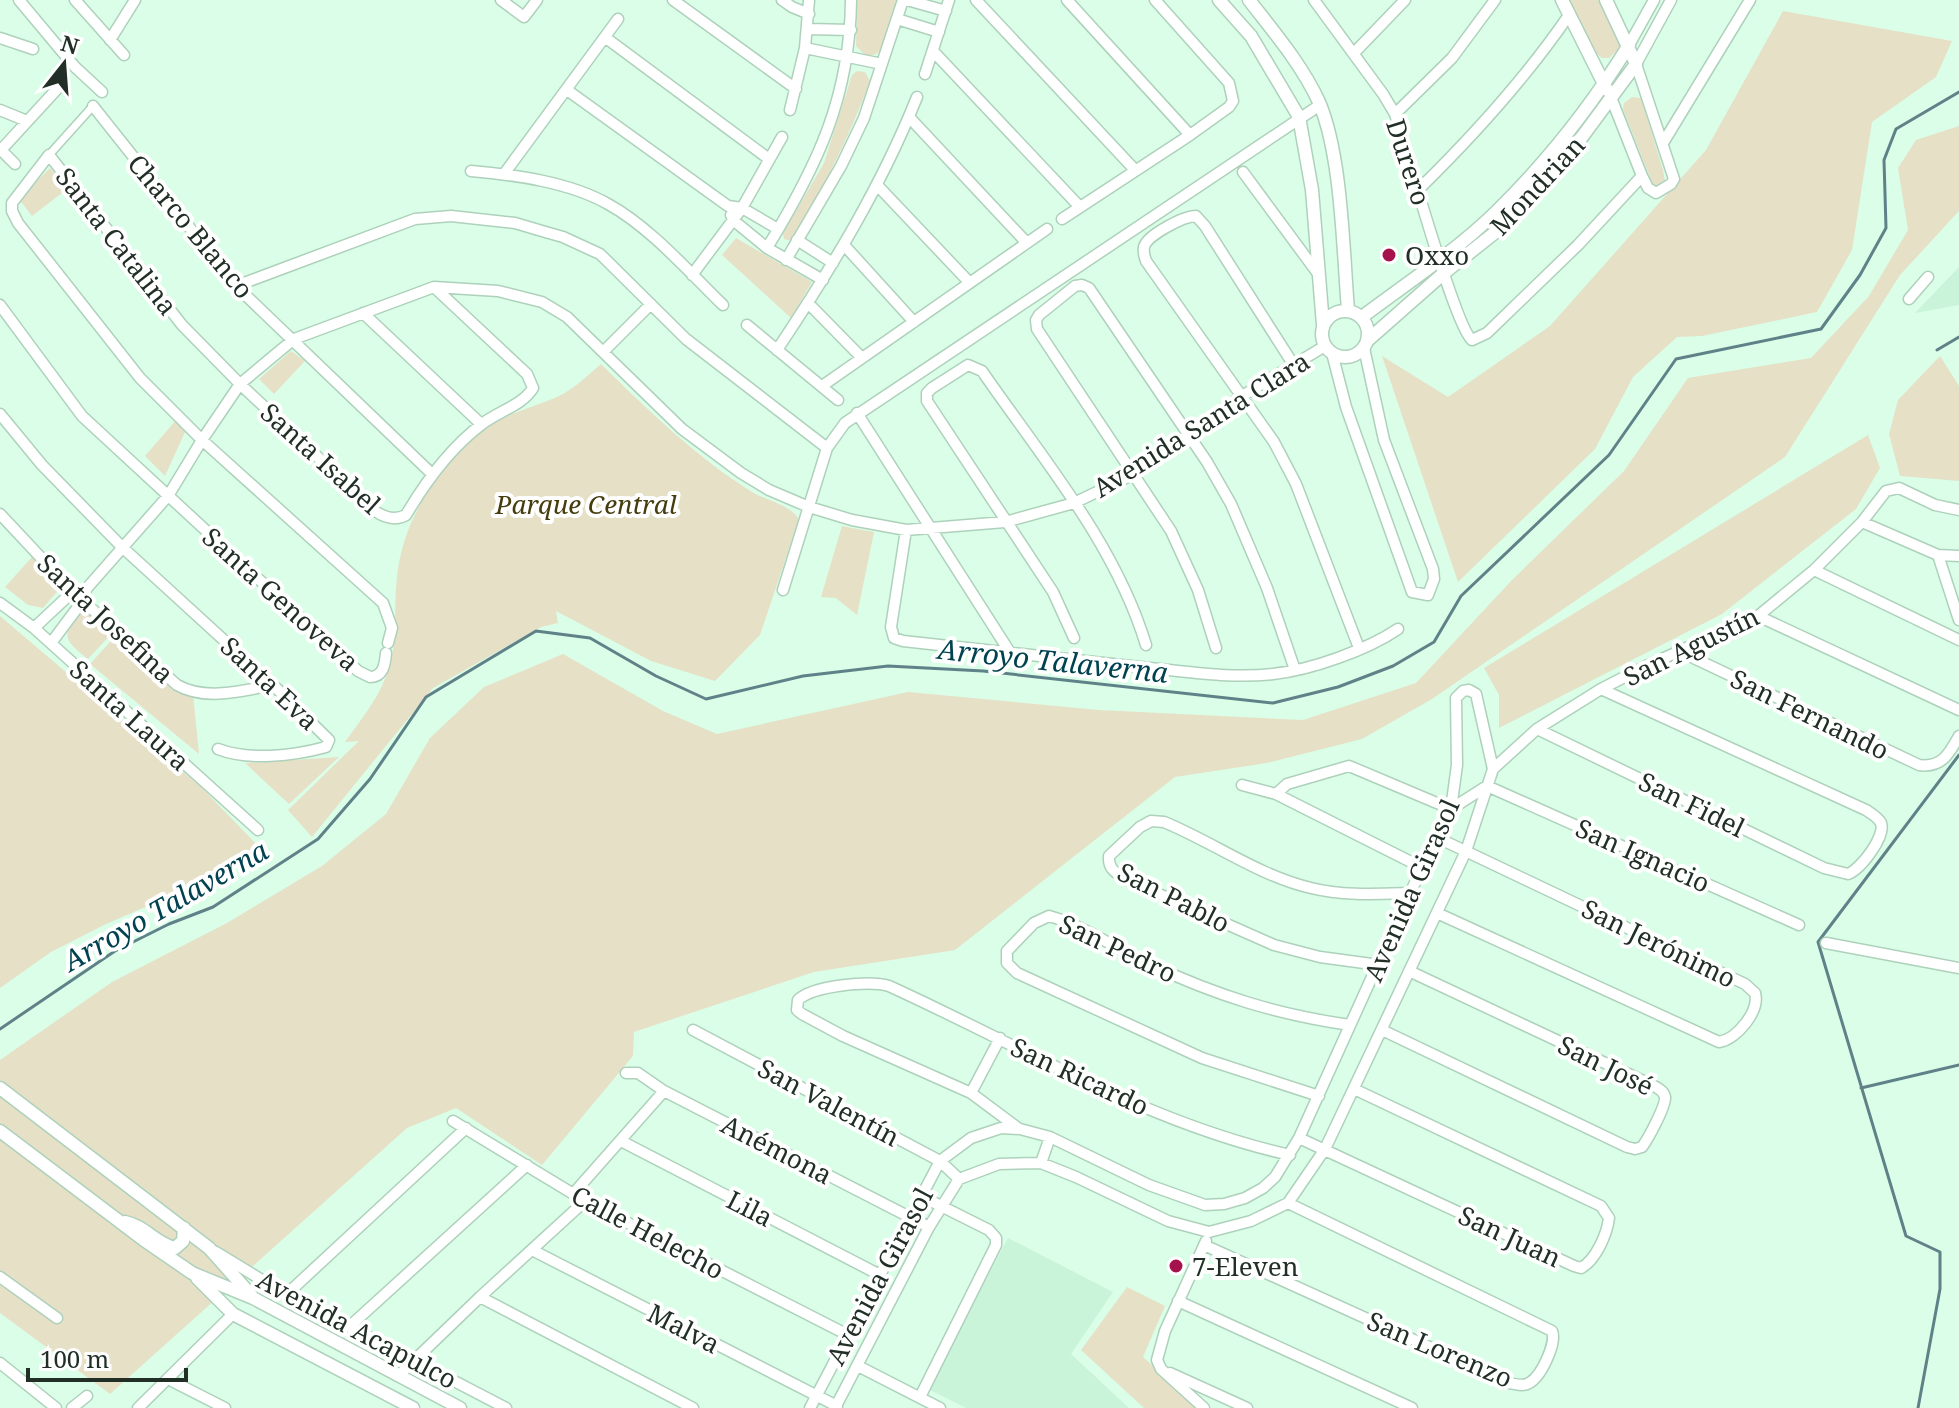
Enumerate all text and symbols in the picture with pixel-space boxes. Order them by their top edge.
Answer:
north arrow [24,24,104,104]
text: N [57,27,83,61]
street label: Durero [1378,114,1440,210]
street label: Mondrian [1482,127,1593,243]
street label: Charco Blanco [120,146,262,306]
street label: Santa Catalina [48,160,186,322]
place label: Oxxo [1405,237,1469,273]
marker: Oxxo [1380,246,1398,264]
street label: Avenida Santa Clara [1086,343,1316,505]
street label: Santa Isabel [253,394,389,522]
park label: Parque Central [494,486,677,522]
street label: Santa Genoveva [195,519,367,679]
street label: Santa Josefina [30,545,182,691]
street label: San Agustín [1617,598,1765,694]
street label: Santa Eva [213,628,327,738]
water label: Arroyo Talaverna [934,629,1171,691]
street label: Santa Laura [62,652,198,778]
street label: San Fernando [1725,660,1895,768]
street label: San Fidel [1633,763,1751,845]
street label: Avenida Girasol [1355,793,1467,987]
street label: San Ignacio [1570,809,1716,901]
water label: Arroyo Talaverna [54,830,275,980]
street label: San Pablo [1112,853,1236,941]
street label: San Jerónimo [1576,890,1742,996]
street label: San Pedro [1054,905,1182,991]
street label: San José [1552,1026,1660,1104]
street label: San Ricardo [1005,1028,1155,1124]
street label: San Valentín [752,1050,906,1155]
street label: Anémona [715,1106,839,1192]
street label: Calle Helecho [565,1177,731,1287]
street label: Lila [721,1181,779,1235]
street label: Avenida Girasol [817,1181,941,1371]
street label: San Juan [1453,1197,1567,1276]
place label: 7-Eleven [1192,1248,1299,1284]
marker: 7-Eleven [1167,1257,1185,1275]
street label: Avenida Acapulco [251,1261,463,1397]
street label: Malva [642,1295,726,1361]
street label: San Lorenzo [1362,1302,1518,1396]
scale bar [28,1332,186,1382]
text: 100 m [40,1342,109,1375]

